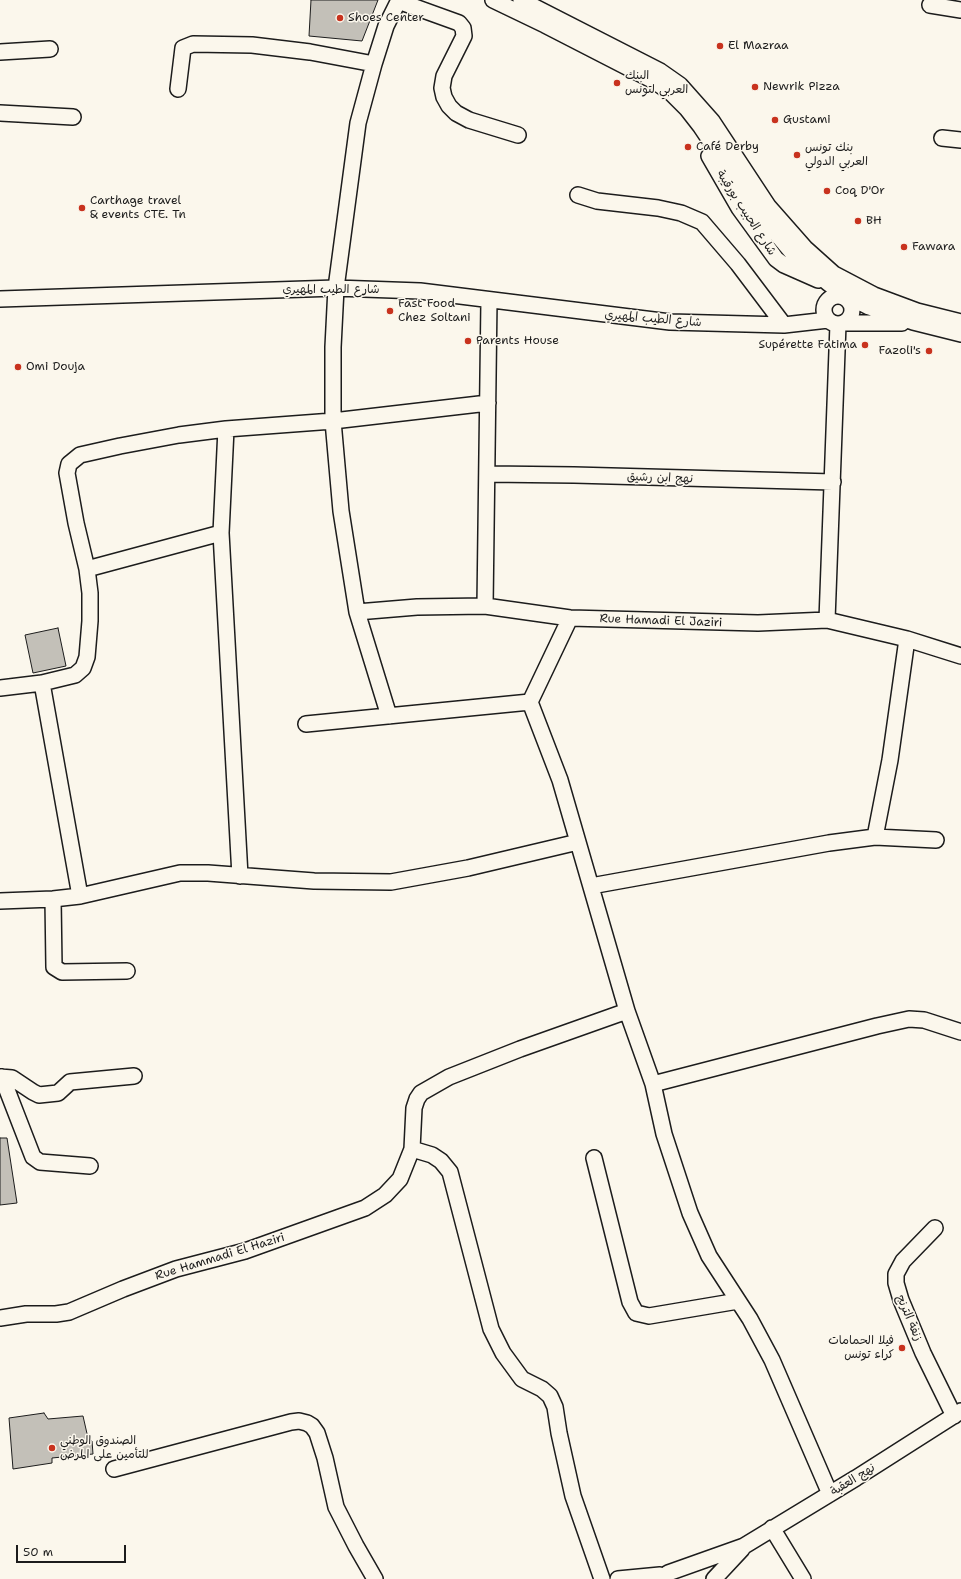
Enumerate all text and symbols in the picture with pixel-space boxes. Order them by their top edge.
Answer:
place label: Shoes Center [348,11,424,25]
marker: Shoes Center [335,13,345,23]
place label: El Mazraa [728,39,789,53]
marker: El Mazraa [715,41,725,51]
place label: البنك العربي لتونس [625,69,688,97]
marker: البنك العربي لتونس [612,78,622,88]
place label: Newrik Pizza [763,80,840,94]
marker: Newrik Pizza [750,82,760,92]
place label: Gustami [783,113,831,127]
marker: Gustami [770,115,780,125]
place label: Café Derby [696,140,759,154]
place label: بنك تونس العربي الدولي [805,141,868,169]
marker: Café Derby [683,142,693,152]
marker: بنك تونس العربي الدولي [792,150,802,160]
street label: شارع الحبيب بورقيبة [713,168,779,258]
place label: Coq D'Or [835,184,885,198]
marker: Coq D'Or [822,186,832,196]
place label: Carthage travel & events CTE. Tn [90,194,186,222]
marker: Carthage travel & events CTE. Tn [77,203,87,213]
place label: BH [866,214,882,228]
marker: BH [853,216,863,226]
place label: Fawara [912,240,955,254]
marker: Fawara [899,242,909,252]
street label: شارع الطيب المهيري [282,283,380,297]
place label: Fast Food Chez Soltani [398,297,471,325]
marker: Fast Food Chez Soltani [385,306,395,316]
street label: شارع الطيب المهيري [604,308,702,330]
place label: Parents House [476,334,559,348]
marker: Parents House [463,336,473,346]
place label: Supérette Fatima [759,338,857,352]
marker: Supérette Fatima [860,340,870,350]
place label: Fazoli's [879,344,921,358]
marker: Fazoli's [924,346,934,356]
place label: Omi Douja [26,360,85,374]
marker: Omi Douja [13,362,23,372]
street label: نهج ابن رشيق [627,470,693,486]
street label: Rue Hamadi El Jaziri [599,612,723,630]
street label: Rue Hammadi El Haziri [154,1230,286,1284]
street label: زنفة الترنج [893,1293,925,1343]
place label: فيلا الحمامات كراء تونس [828,1334,894,1362]
marker: فيلا الحمامات كراء تونس [897,1343,907,1353]
place label: الصندوق الوطني للتأمين على المرض [60,1434,149,1462]
marker: الصندوق الوطني للتأمين على المرض [47,1443,57,1453]
street label: نهج العقبة [828,1461,878,1499]
scale bar [18,1537,128,1563]
text: 50 m [23,1544,53,1560]

